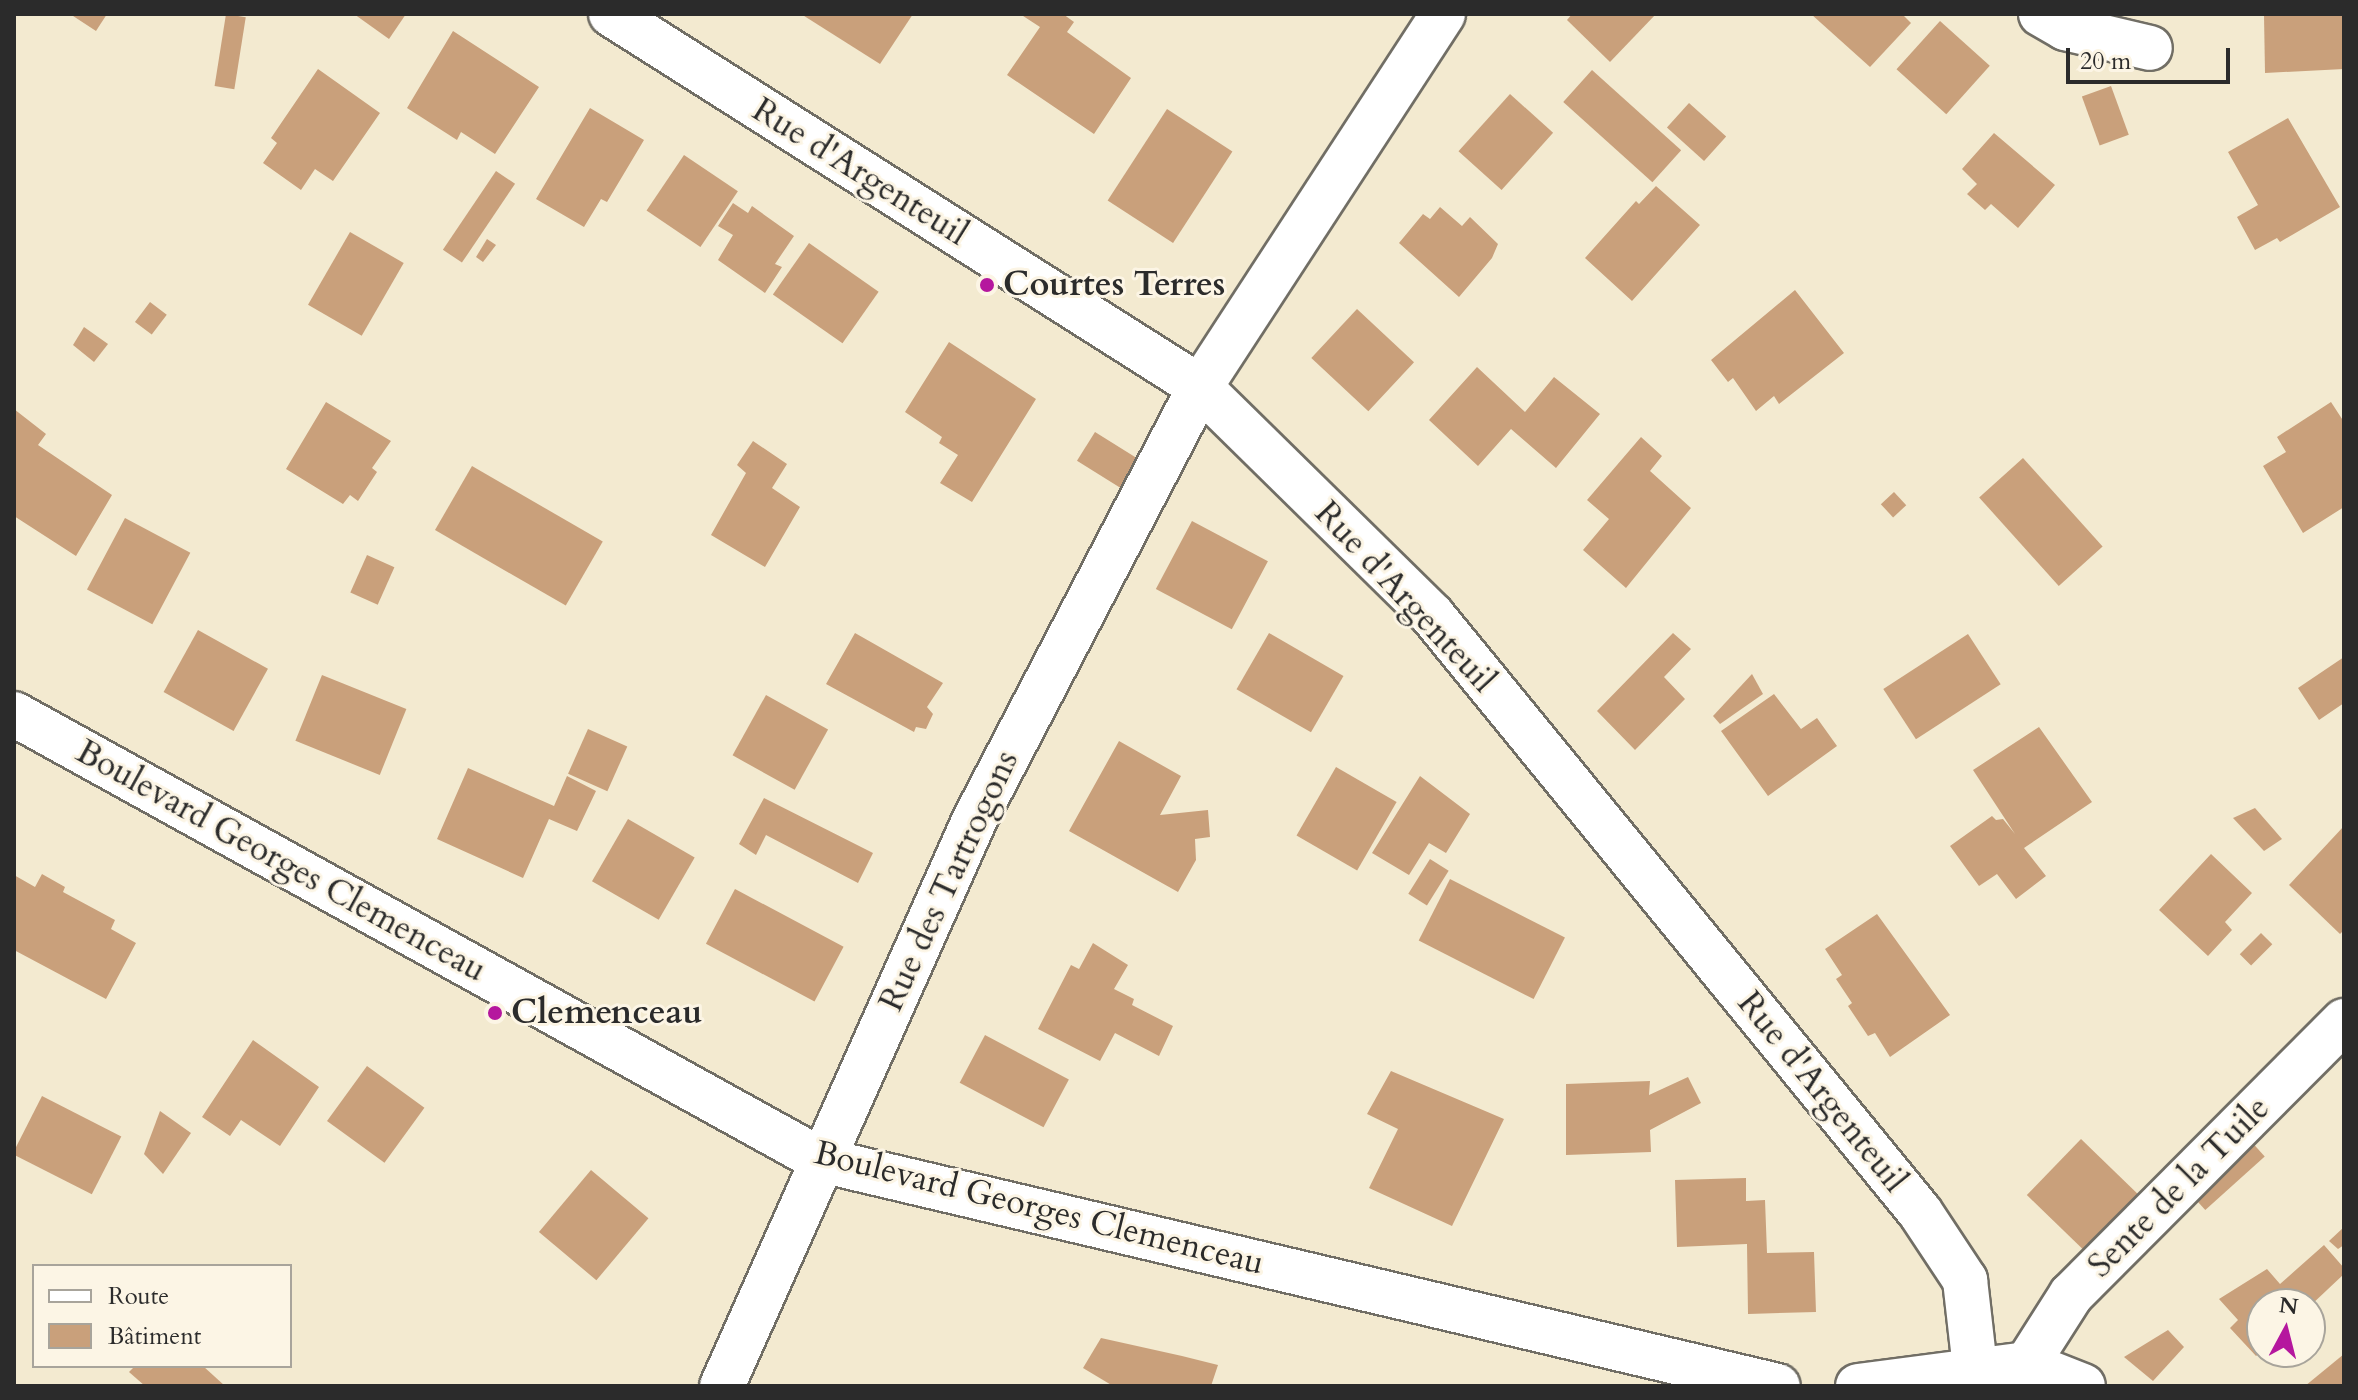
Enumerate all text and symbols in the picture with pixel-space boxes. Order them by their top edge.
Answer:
scale bar [2070,32,2234,82]
text: 20 m [2080,45,2131,78]
street label: Rue d'Argenteuil [745,90,975,254]
place label: Courtes Terres [1003,265,1225,305]
marker: Courtes Terres [978,276,996,294]
street label: Rue d'Argenteuil [1306,493,1504,701]
street label: Boulevard Georges Clemenceau [69,731,493,991]
street label: Rue des Tartrogons [871,744,1027,1018]
street label: Rue d'Argenteuil [1729,984,1915,1200]
place label: Clemenceau [511,993,702,1033]
marker: Clemenceau [486,1004,504,1022]
street label: Sente de la Tuile [2080,1088,2278,1286]
street label: Boulevard Georges Clemenceau [810,1132,1268,1284]
legend [32,1264,292,1368]
text: Route [108,1280,169,1313]
north arrow [2246,1288,2326,1368]
text: N [2277,1290,2300,1322]
text: Bâtiment [108,1320,201,1353]

